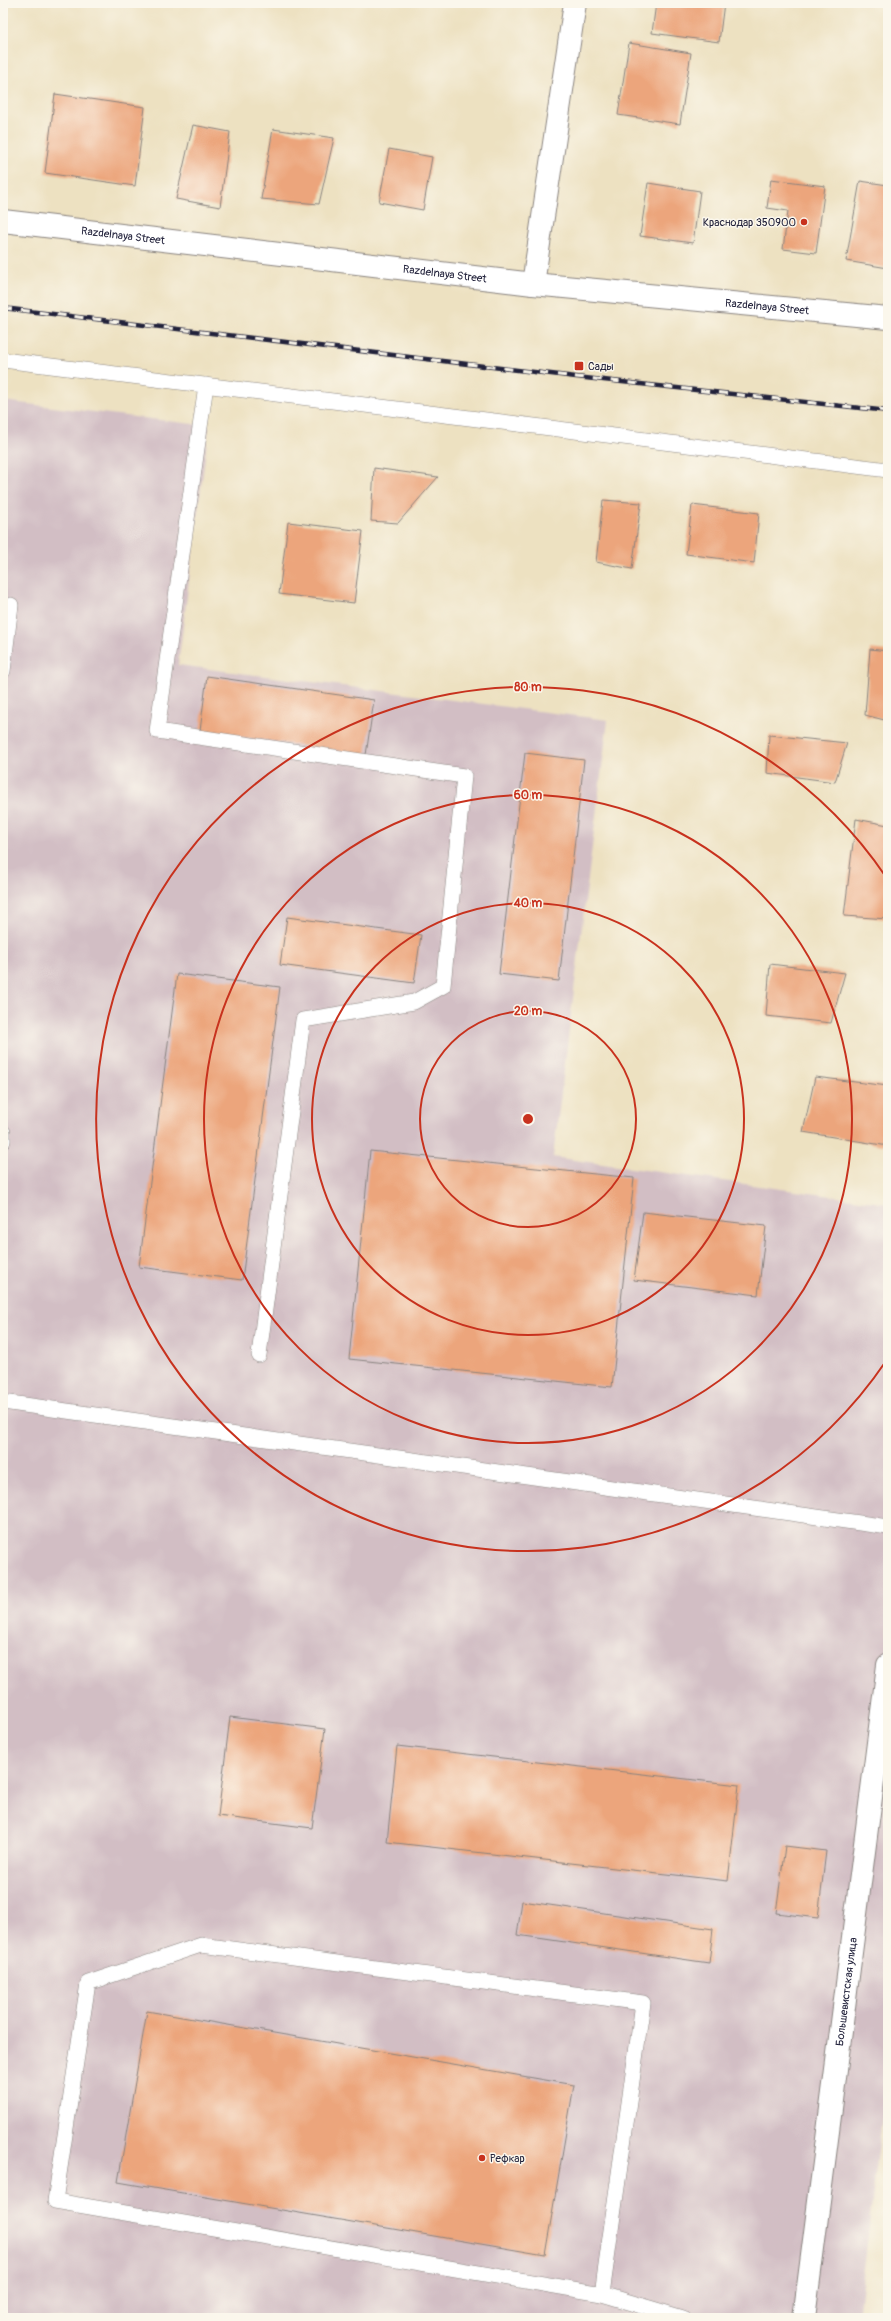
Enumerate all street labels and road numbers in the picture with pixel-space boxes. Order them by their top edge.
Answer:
street label: Razdelnaya Street [81,224,166,247]
street label: Razdelnaya Street [402,262,488,285]
street label: Razdelnaya Street [725,296,810,317]
street label: Большевистская улица [833,1937,859,2047]

